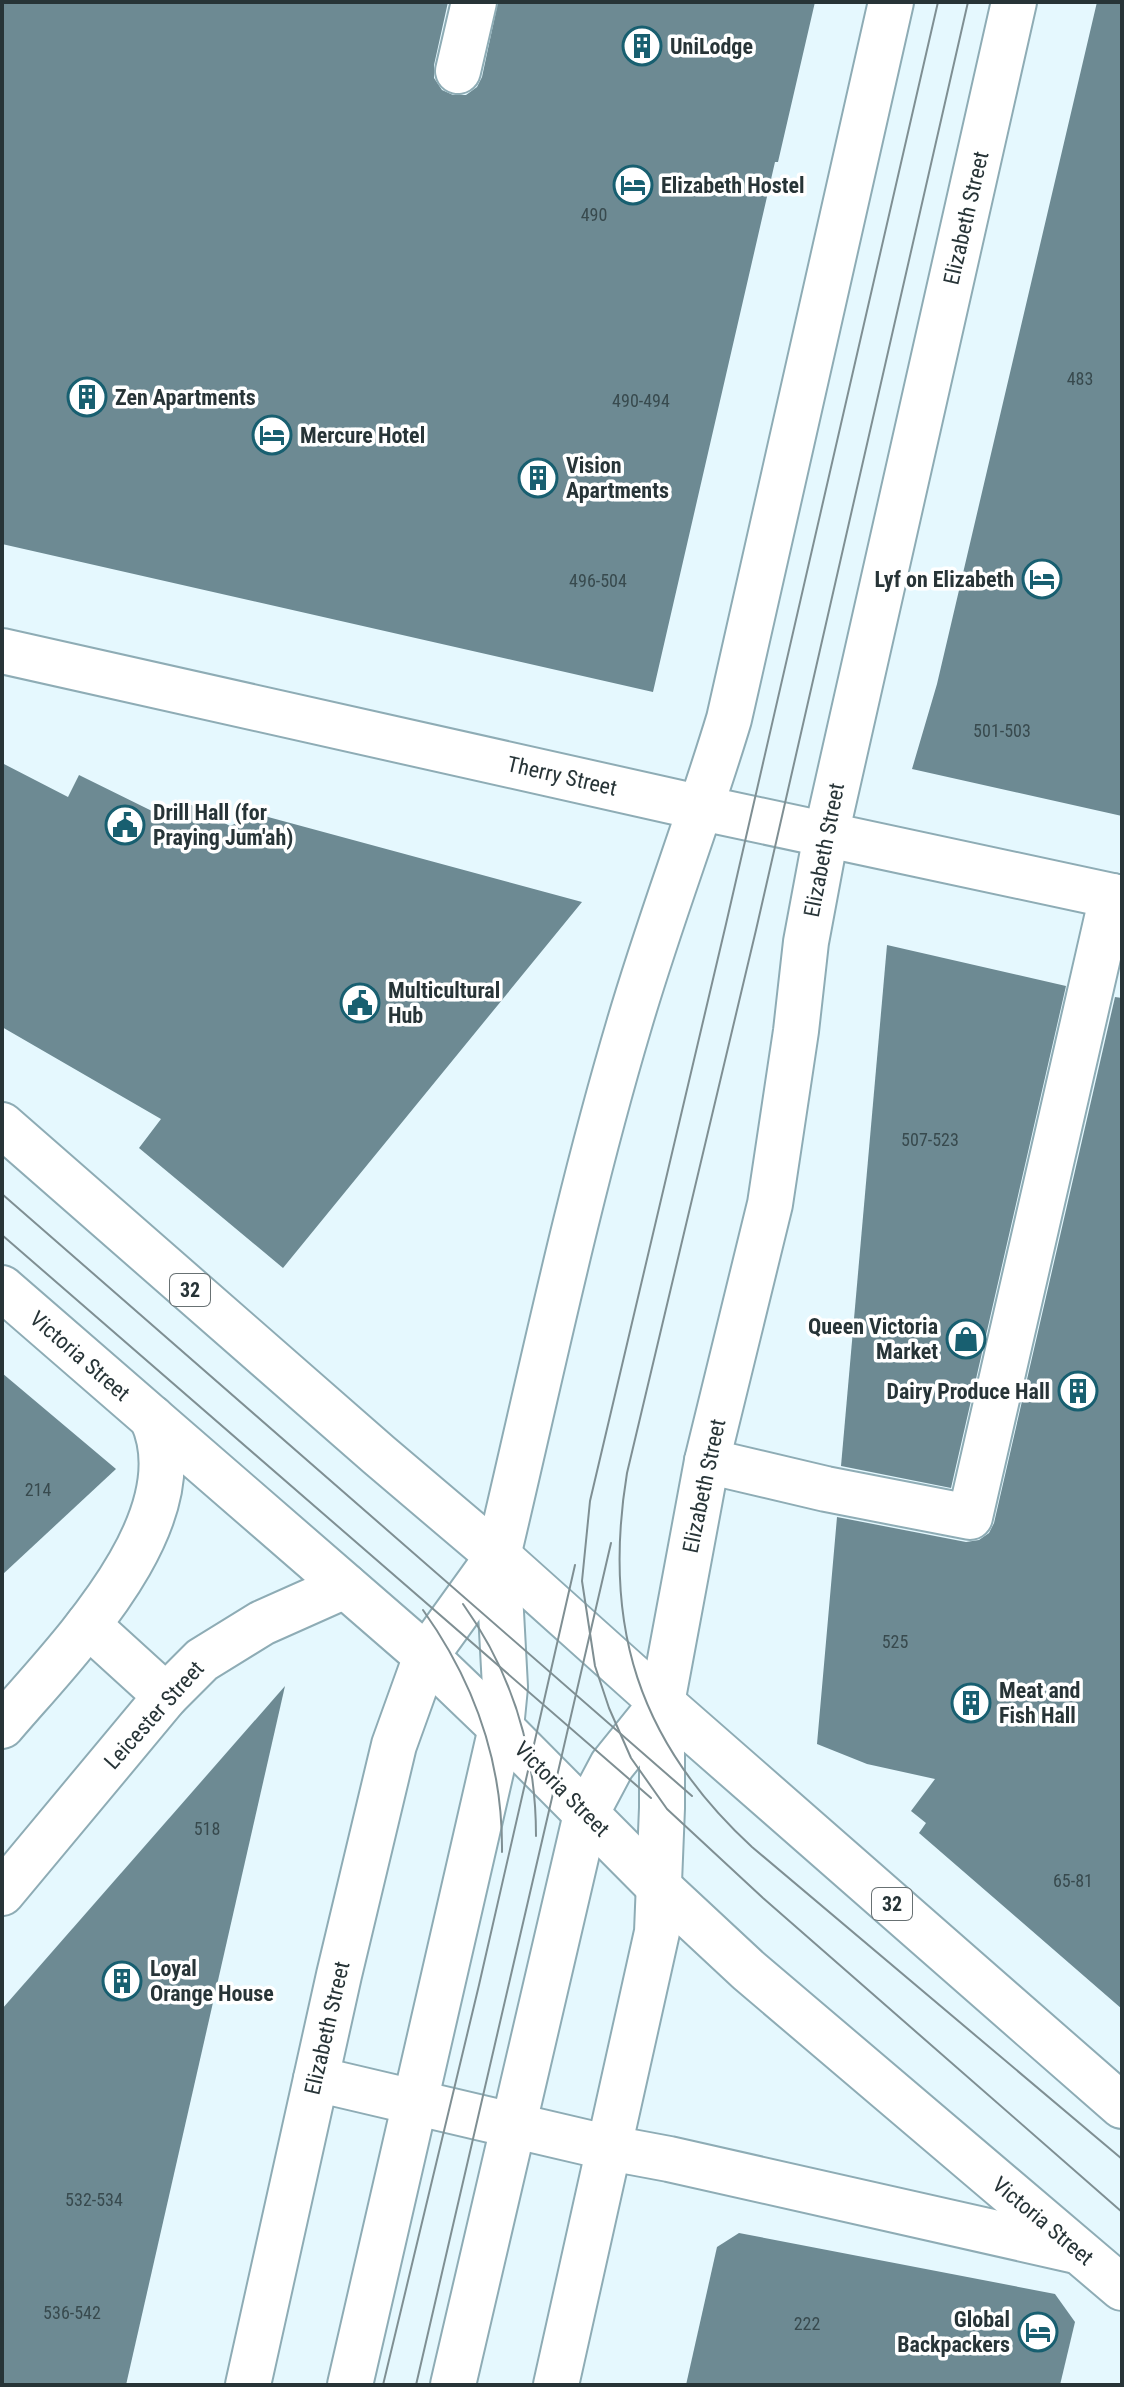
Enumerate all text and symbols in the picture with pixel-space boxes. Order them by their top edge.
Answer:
building icon: UniLodge [621,25,663,67]
place label: UniLodge [670,34,753,59]
street label: Elizabeth Street [939,149,993,287]
hotel icon: Elizabeth Hostel [612,164,654,206]
place label: Elizabeth Hostel [661,173,805,198]
house number: 490 [581,204,607,225]
house number: 483 [1067,368,1093,389]
building icon: Zen Apartments [66,376,108,418]
place label: Zen Apartments [115,385,256,410]
house number: 490-494 [612,390,670,411]
hotel icon: Mercure Hotel [251,414,293,456]
place label: Mercure Hotel [300,423,425,448]
place label: Vision Apartments [566,453,669,503]
building icon: Vision Apartments [517,457,559,499]
hotel icon: Lyf on Elizabeth [1021,558,1063,600]
place label: Lyf on Elizabeth [875,567,1014,592]
house number: 496-504 [569,570,627,591]
house number: 501-503 [973,720,1031,741]
street label: Therry Street [505,751,619,801]
street label: Elizabeth Street [799,781,849,919]
place label: Drill Hall (for Praying Jum'ah) [153,800,293,850]
public building icon: Drill Hall (for Praying Jum'ah) [104,804,146,846]
place label: Multicultural Hub [388,978,500,1028]
public building icon: Multicultural Hub [339,982,381,1024]
house number: 507-523 [901,1129,959,1150]
road number: 32 [170,1274,210,1306]
street label: Victoria Street [25,1306,135,1406]
place label: Queen Victoria Market [808,1314,938,1364]
shop icon: Queen Victoria Market [945,1318,987,1360]
building icon: Dairy Produce Hall [1057,1370,1099,1412]
place label: Dairy Produce Hall [887,1379,1050,1404]
street label: Elizabeth Street [678,1417,730,1555]
house number: 214 [25,1479,51,1500]
house number: 525 [882,1631,908,1652]
street label: Leicester Street [99,1656,209,1774]
place label: Meat and Fish Hall [999,1678,1081,1728]
building icon: Meat and Fish Hall [950,1682,992,1724]
street label: Victoria Street [509,1736,615,1842]
house number: 518 [194,1818,220,1839]
house number: 65-81 [1053,1870,1093,1891]
road number: 32 [872,1888,912,1920]
place label: Loyal Orange House [150,1956,274,2006]
street label: Elizabeth Street [300,1959,354,2097]
building icon: Loyal Orange House [101,1960,143,2002]
street label: Victoria Street [988,2172,1098,2270]
house number: 532-534 [65,2189,123,2210]
house number: 536-542 [43,2302,101,2323]
place label: Global Backpackers [897,2307,1010,2357]
hotel icon: Global Backpackers [1017,2311,1059,2353]
house number: 222 [794,2313,820,2334]

